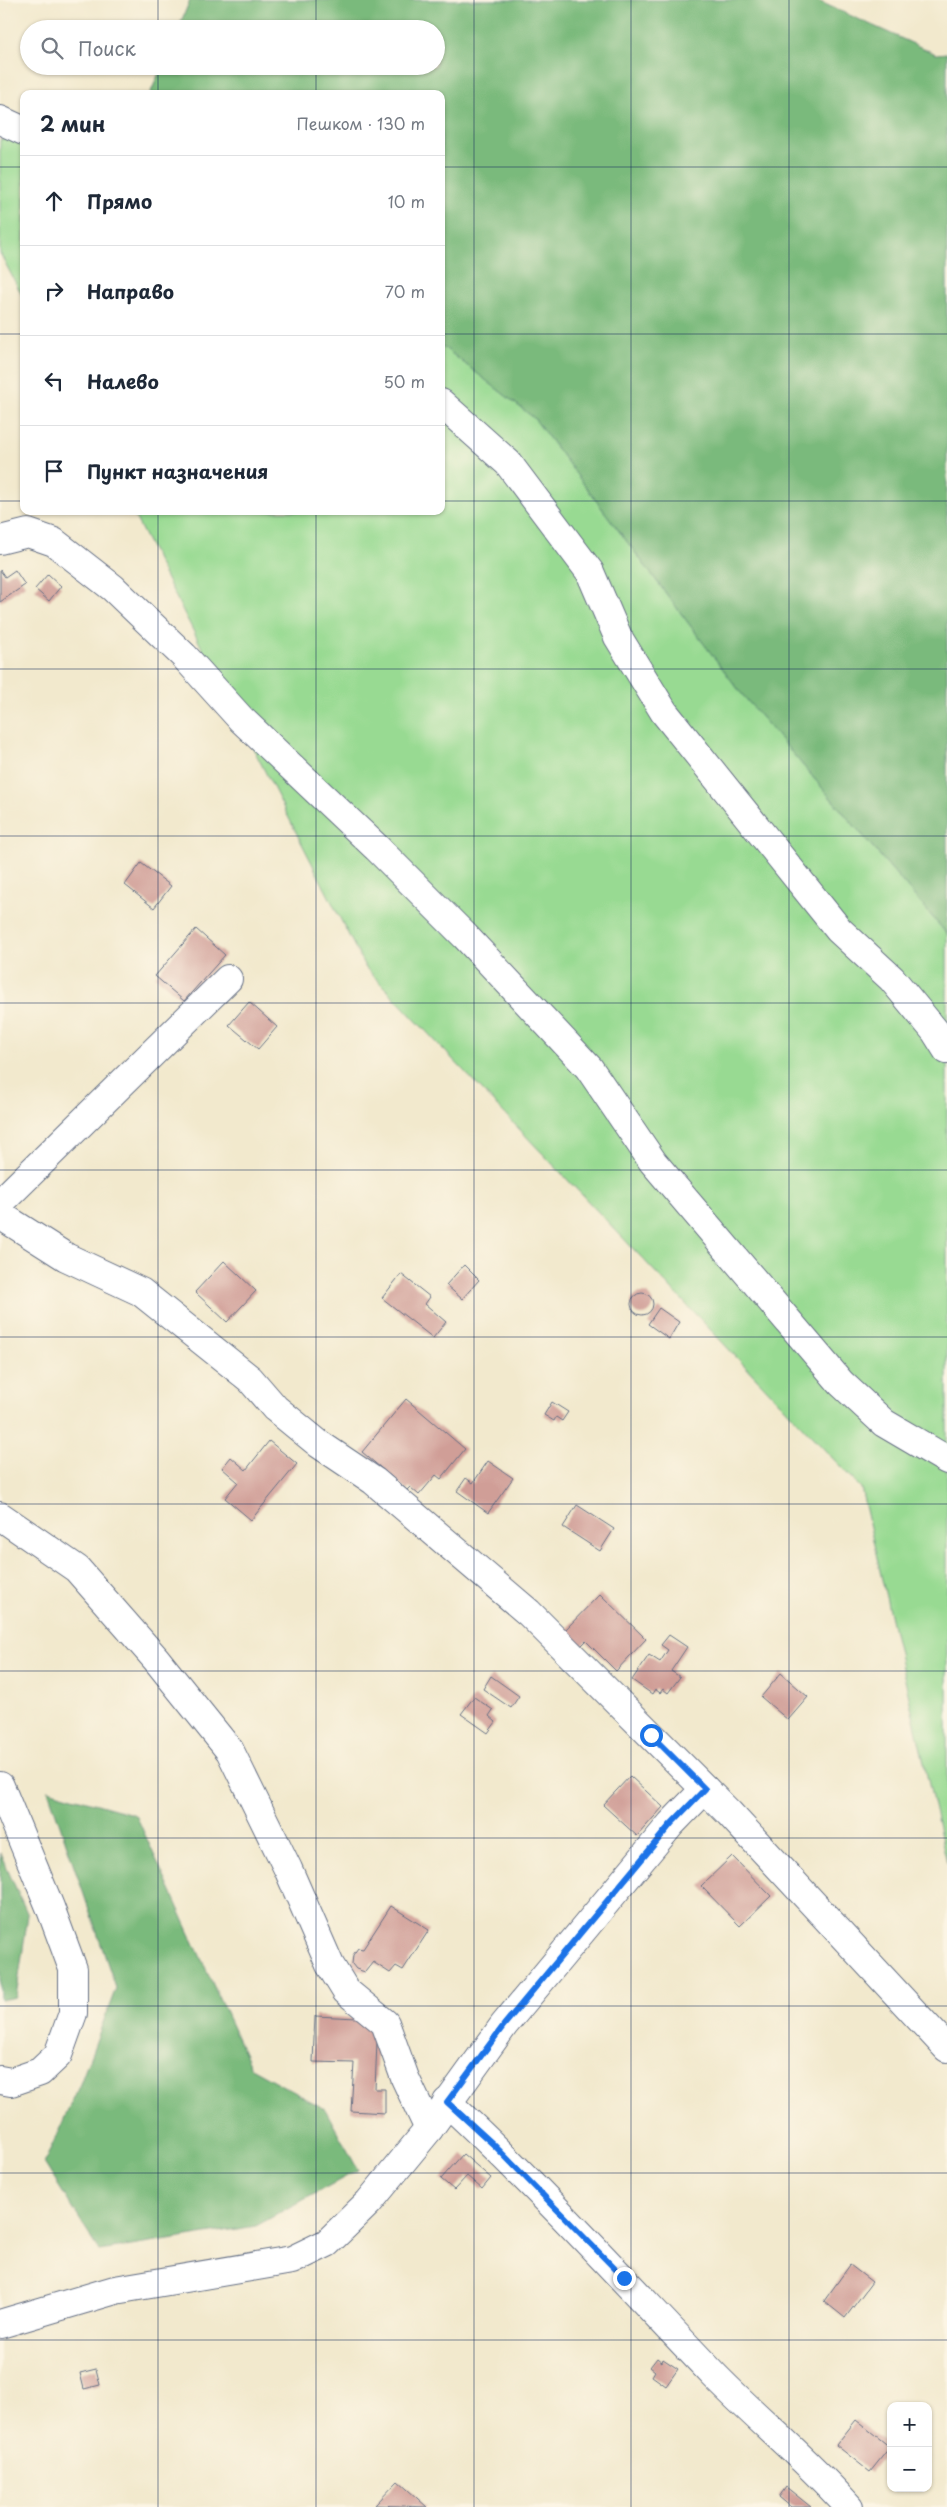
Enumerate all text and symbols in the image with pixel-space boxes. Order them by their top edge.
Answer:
search box [20,20,445,75]
icon: search [38,34,66,62]
text: Поиск [78,34,136,62]
text: 2 мин [40,107,105,139]
text: Пешком · 130 m [297,111,425,135]
icon: ahead [40,187,68,215]
text: Прямо [87,187,152,215]
text: 10 m [388,189,425,213]
icon: right [40,277,68,305]
text: Направо [87,277,174,305]
text: 70 m [385,279,425,303]
icon: left [40,367,68,395]
text: Налево [87,367,159,395]
text: 50 m [384,369,425,393]
icon: arrive [40,457,68,485]
text: Пункт назначения [87,457,268,485]
route start [640,1724,663,1747]
route end [613,2267,636,2290]
map controls [887,2402,932,2492]
button: + [887,2402,932,2447]
button: − [887,2447,932,2492]

